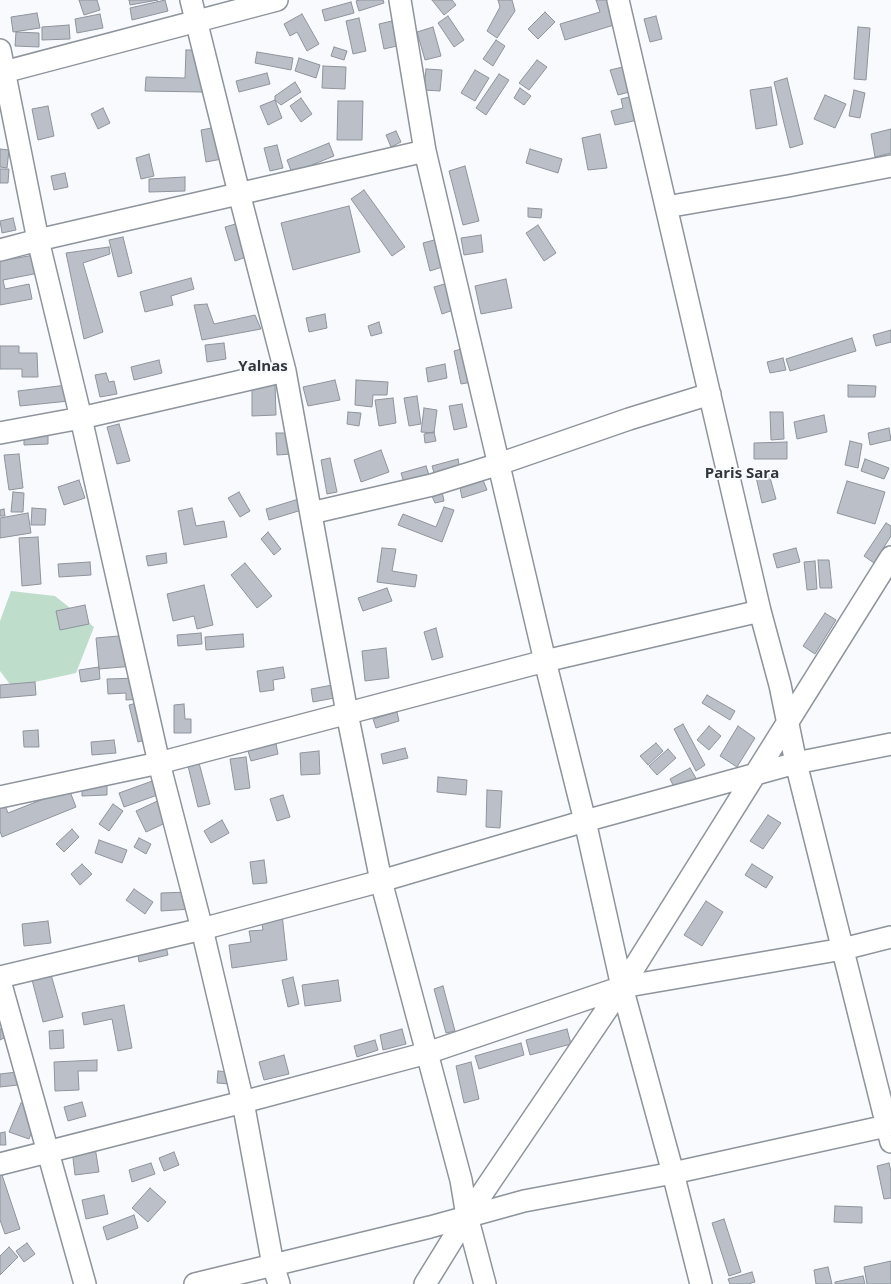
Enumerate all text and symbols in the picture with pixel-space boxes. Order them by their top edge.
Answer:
district label: Yalnas [238,358,288,376]
district label: Paris Sara [705,465,779,483]

